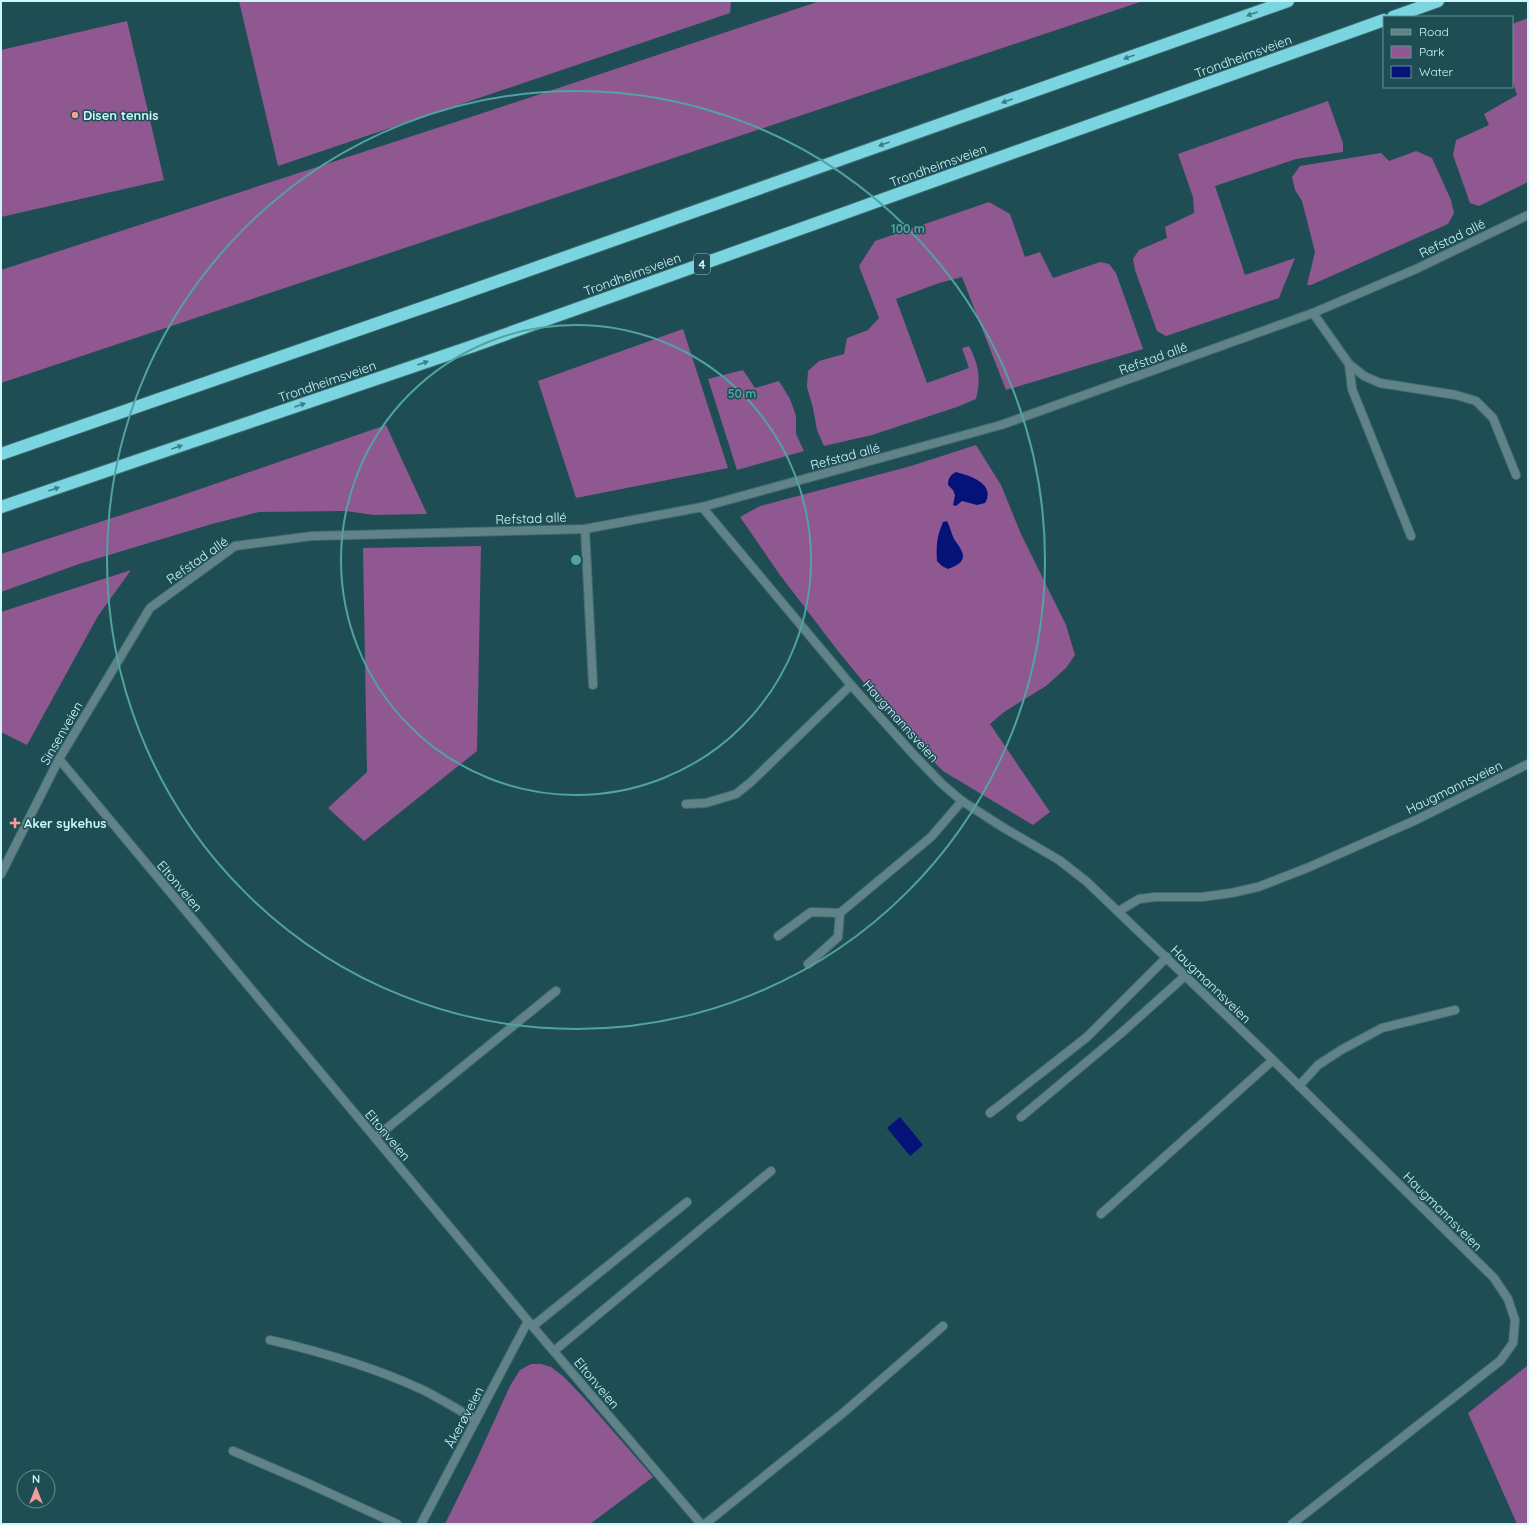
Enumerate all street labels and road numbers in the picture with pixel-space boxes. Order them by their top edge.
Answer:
street label: Trondheimsveien [1192,31,1294,81]
street label: Trondheimsveien [887,140,989,190]
street label: Refstad allé [1416,215,1488,261]
street label: Trondheimsveien [581,249,683,299]
road number: 4 [694,254,710,274]
street label: Refstad allé [1117,338,1189,378]
street label: Trondheimsveien [276,357,378,405]
street label: Refstad allé [808,439,882,473]
street label: Refstad allé [495,509,567,527]
street label: Refstad allé [163,533,231,587]
street label: Haugmannsveien [860,677,942,765]
street label: Sinsenveien [36,699,86,767]
street label: Haugmannsveien [1403,757,1505,817]
street label: Eltonveien [154,857,206,915]
street label: Haugmannsveien [1168,942,1254,1026]
street label: Eltonveien [362,1106,414,1164]
street label: Haugmannsveien [1400,1168,1486,1254]
street label: Eltonveien [571,1354,623,1412]
street label: Åkerøveien [441,1384,487,1450]

